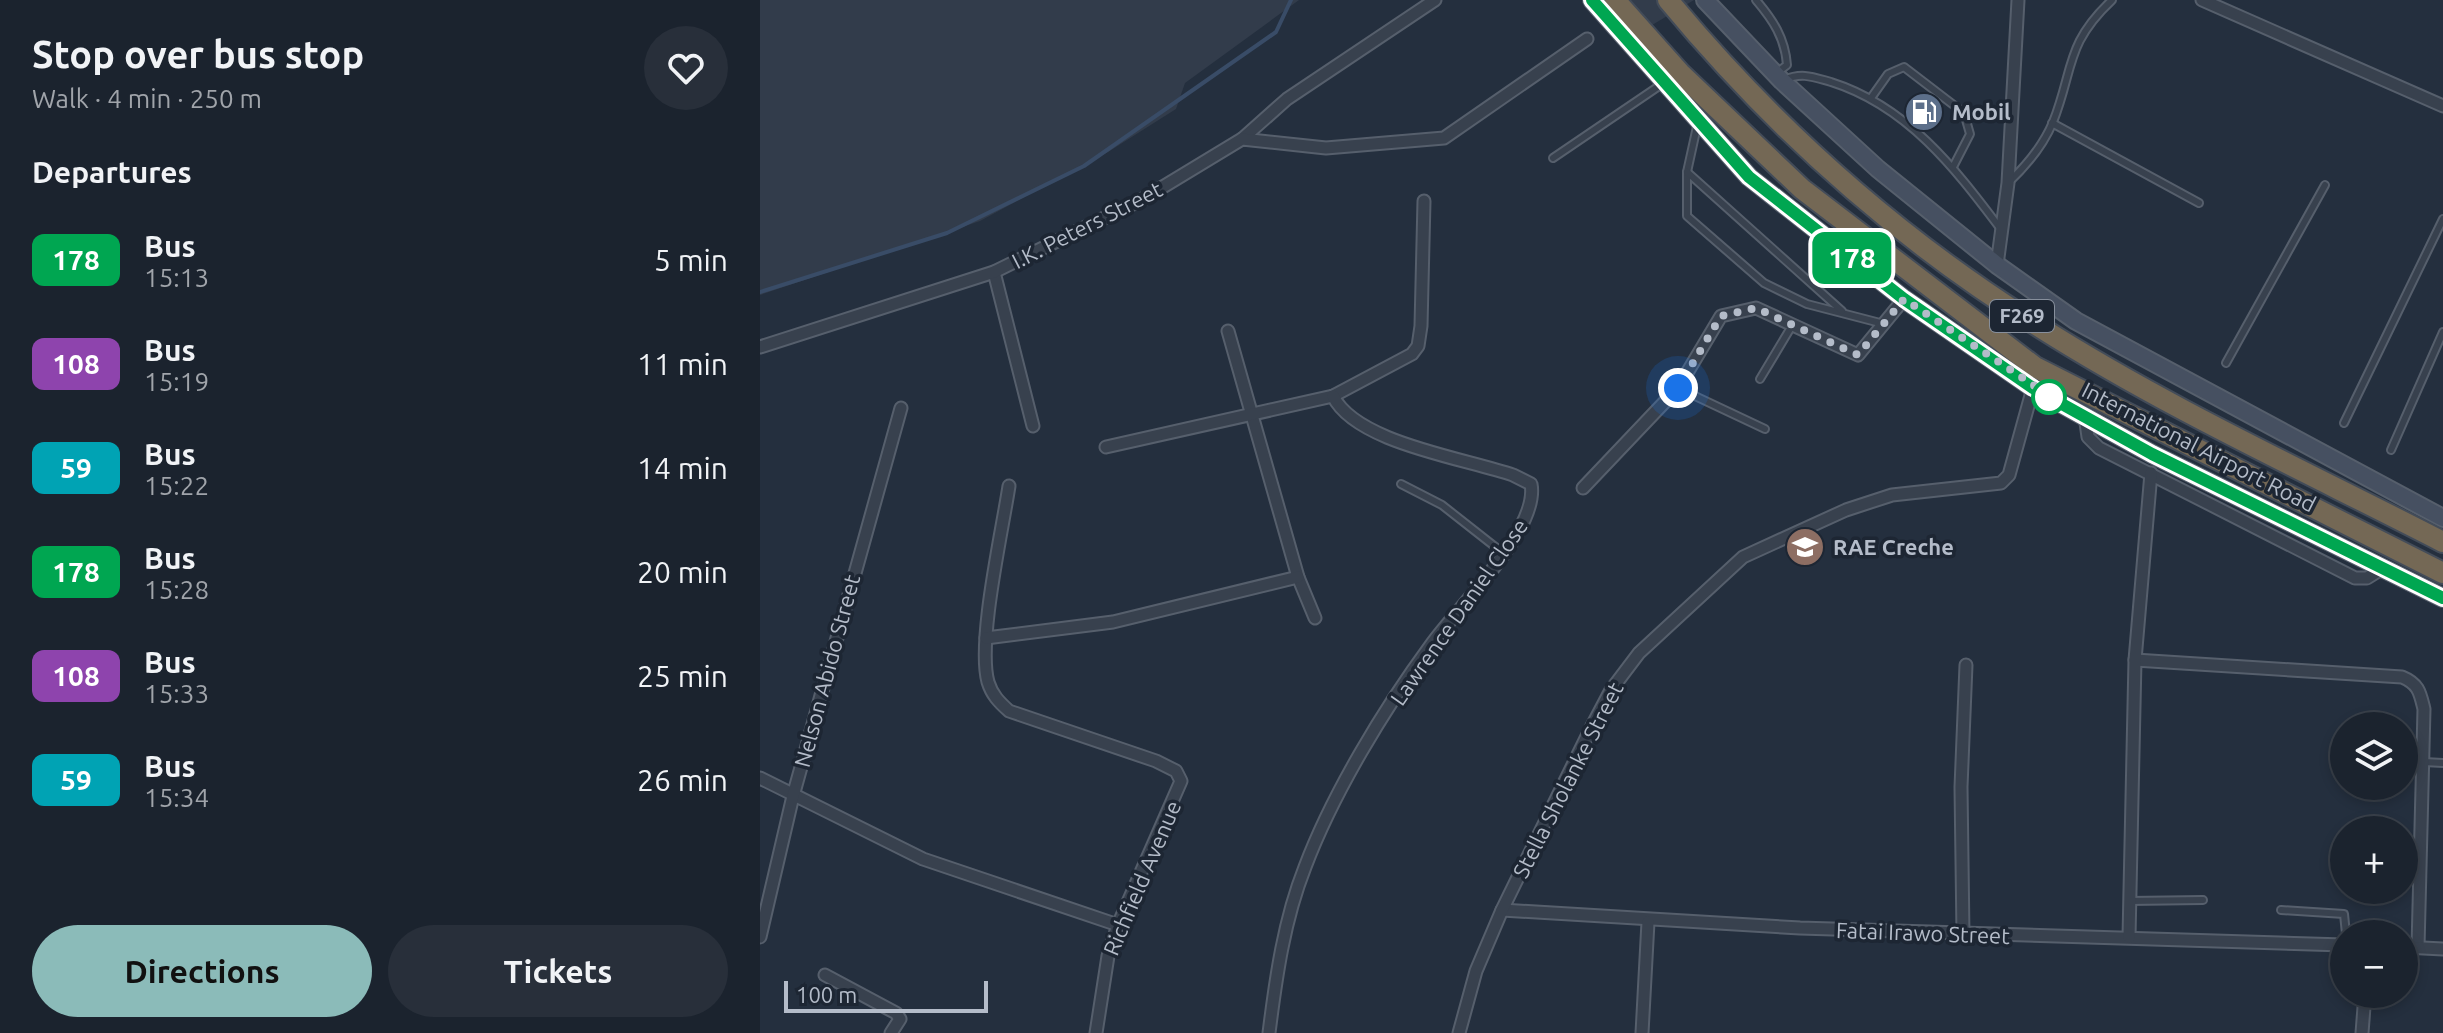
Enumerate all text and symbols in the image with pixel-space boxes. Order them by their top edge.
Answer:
button: heart [644,26,728,110]
text: Stop over bus stop [32,33,364,75]
text: Walk · 4 min · 250 m [32,84,262,113]
fuel station icon: Mobil [1903,91,1945,133]
place label: Mobil [1952,99,2011,124]
text: Departures [32,155,192,189]
street label: I.K. Peters Street [1007,176,1166,273]
text: Bus [144,229,196,263]
line badge: 178 [1806,232,1898,284]
text: 178 [1828,242,1876,273]
text: 5 min [654,243,728,277]
text: 178 [52,244,100,275]
text: 15:13 [144,263,209,292]
road number: F269 [1990,300,2054,332]
text: Bus [144,333,196,367]
text: 11 min [637,347,728,381]
text: 108 [52,348,100,379]
text: 15:19 [144,367,209,396]
your location [1658,368,1698,408]
street label: International Airport Road [2078,377,2320,517]
unlabelled marker [2032,380,2066,414]
text: Bus [144,437,196,471]
text: 14 min [637,451,728,485]
text: 59 [60,452,92,483]
text: 15:22 [144,471,209,500]
street label: Lawrence Daniel Close [1385,514,1532,710]
school or university icon: RAE Creche [1784,526,1826,568]
place label: RAE Creche [1833,534,1954,559]
text: Bus [144,541,196,575]
text: 20 min [637,555,728,589]
text: 178 [52,556,100,587]
street label: Nelson Abido Street [789,571,864,770]
text: 15:28 [144,575,209,604]
text: Bus [144,645,196,679]
text: 25 min [637,659,728,693]
text: 108 [52,660,100,691]
street label: Stella Sholanke Street [1507,677,1628,882]
text: 15:33 [144,679,209,708]
map controls [2330,712,2418,1008]
button: layers [2330,712,2418,800]
text: Bus [144,749,196,783]
text: 26 min [637,763,728,797]
text: 59 [60,764,92,795]
text: 15:34 [144,783,209,812]
street label: Richfield Avenue [1098,797,1185,959]
button: + [2330,816,2418,904]
street label: Fatai Irawo Street [1836,917,2011,948]
button: − [2330,920,2418,1008]
button: Directions [32,925,372,1017]
button: Tickets [388,925,728,1017]
scale bar [784,977,988,1013]
text: 100 m [796,982,857,1007]

